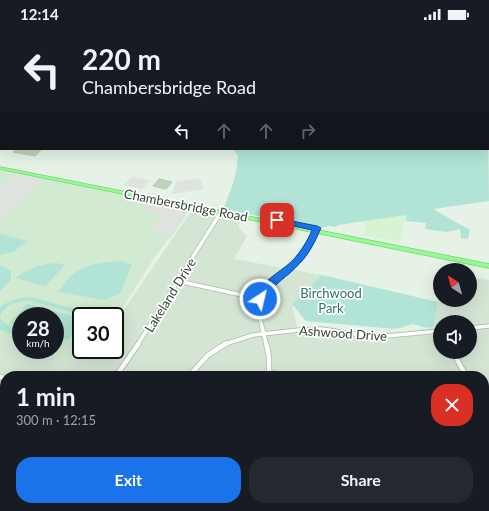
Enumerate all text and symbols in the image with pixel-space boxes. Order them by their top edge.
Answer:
text: 12:14 [20,5,59,23]
text: 220 m [82,42,161,76]
icon: left [16,44,68,96]
text: Chambersbridge Road [82,76,256,98]
icon: left [171,120,193,142]
icon: ahead [213,120,235,142]
icon: ahead [255,120,277,142]
icon: right [297,120,319,142]
street label: Chambersbridge Road [123,185,249,225]
pin [260,203,294,237]
icon: arrive [266,209,288,231]
street label: Lakeland Drive [141,255,199,335]
north arrow [433,263,477,307]
map controls [433,263,477,359]
position arrow [239,278,281,320]
park label: Birchwood Park [300,285,362,316]
speed limit sign: 30 [72,307,124,359]
button: sound [433,315,477,359]
text: 28 [26,316,50,340]
street label: Ashwood Drive [298,322,388,344]
text: km/h [26,337,50,349]
text: 1 min [16,382,76,411]
button: close [431,384,473,426]
text: 300 m · 12:15 [16,412,96,428]
button: Exit [16,457,241,503]
button: Share [249,457,473,503]

